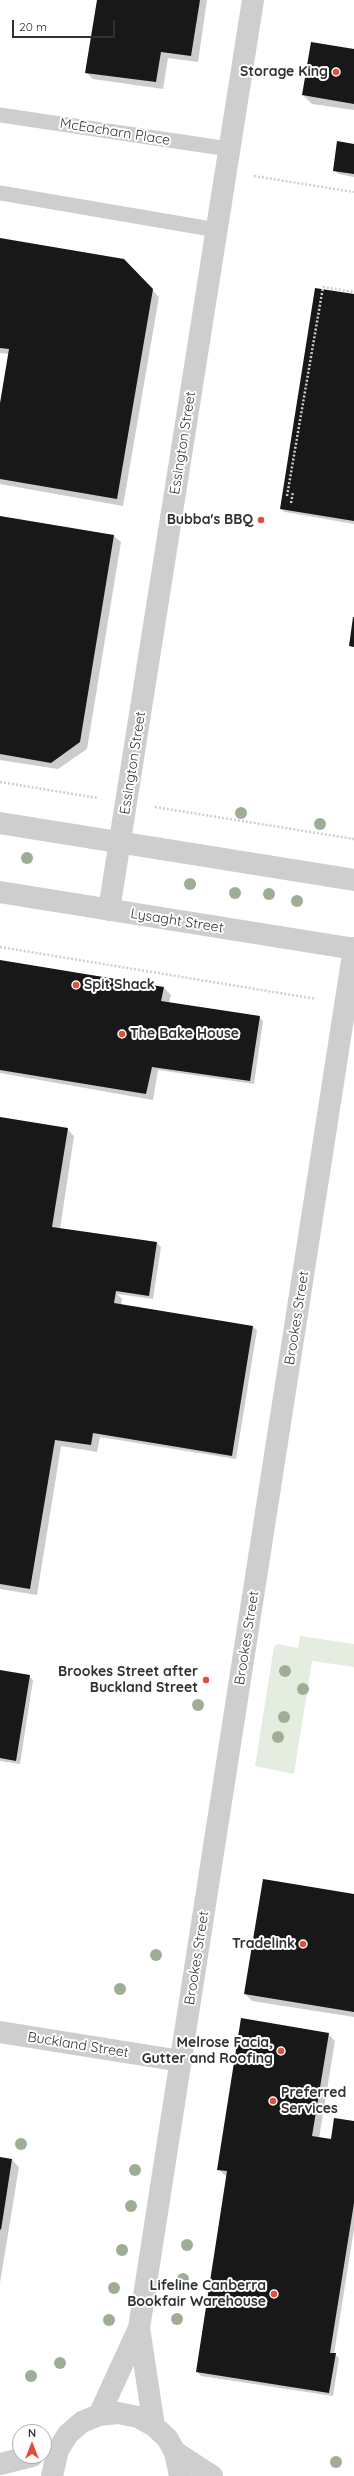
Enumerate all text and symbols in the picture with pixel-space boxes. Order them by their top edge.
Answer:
scale bar [14,12,117,38]
text: 20 m [19,19,47,34]
place label: Storage King [240,64,328,80]
marker: Storage King [331,67,341,77]
street label: McEacharn Place [59,115,171,149]
street label: Essington Street [167,390,199,496]
place label: Bubba's BBQ [167,512,253,528]
marker: Bubba's BBQ [256,515,266,525]
street label: Essington Street [117,710,149,816]
street label: Lysaght Street [129,905,225,937]
place label: Spit Shack [84,977,155,993]
marker: Spit Shack [71,980,81,990]
place label: The Bake House [130,1026,239,1042]
marker: The Bake House [117,1029,127,1039]
street label: Brookes Street [281,1270,313,1366]
street label: Brookes Street [231,1590,263,1686]
place label: Brookes Street after Buckland Street [58,1664,198,1696]
marker: Brookes Street after Buckland Street [201,1675,211,1685]
street label: Brookes Street [181,1910,213,2006]
place label: Tradelink [232,1936,295,1952]
marker: Tradelink [298,1939,308,1949]
street label: Buckland Street [26,2029,130,2061]
place label: Melrose Facia, Gutter and Roofing [142,2035,273,2068]
marker: Melrose Facia, Gutter and Roofing [276,2046,286,2056]
place label: Preferred Services [281,2085,346,2118]
marker: Preferred Services [268,2096,278,2106]
place label: Lifeline Canberra Bookfair Warehouse [127,2278,266,2310]
marker: Lifeline Canberra Bookfair Warehouse [269,2289,279,2299]
north arrow [12,2424,52,2464]
text: N [28,2426,36,2440]

